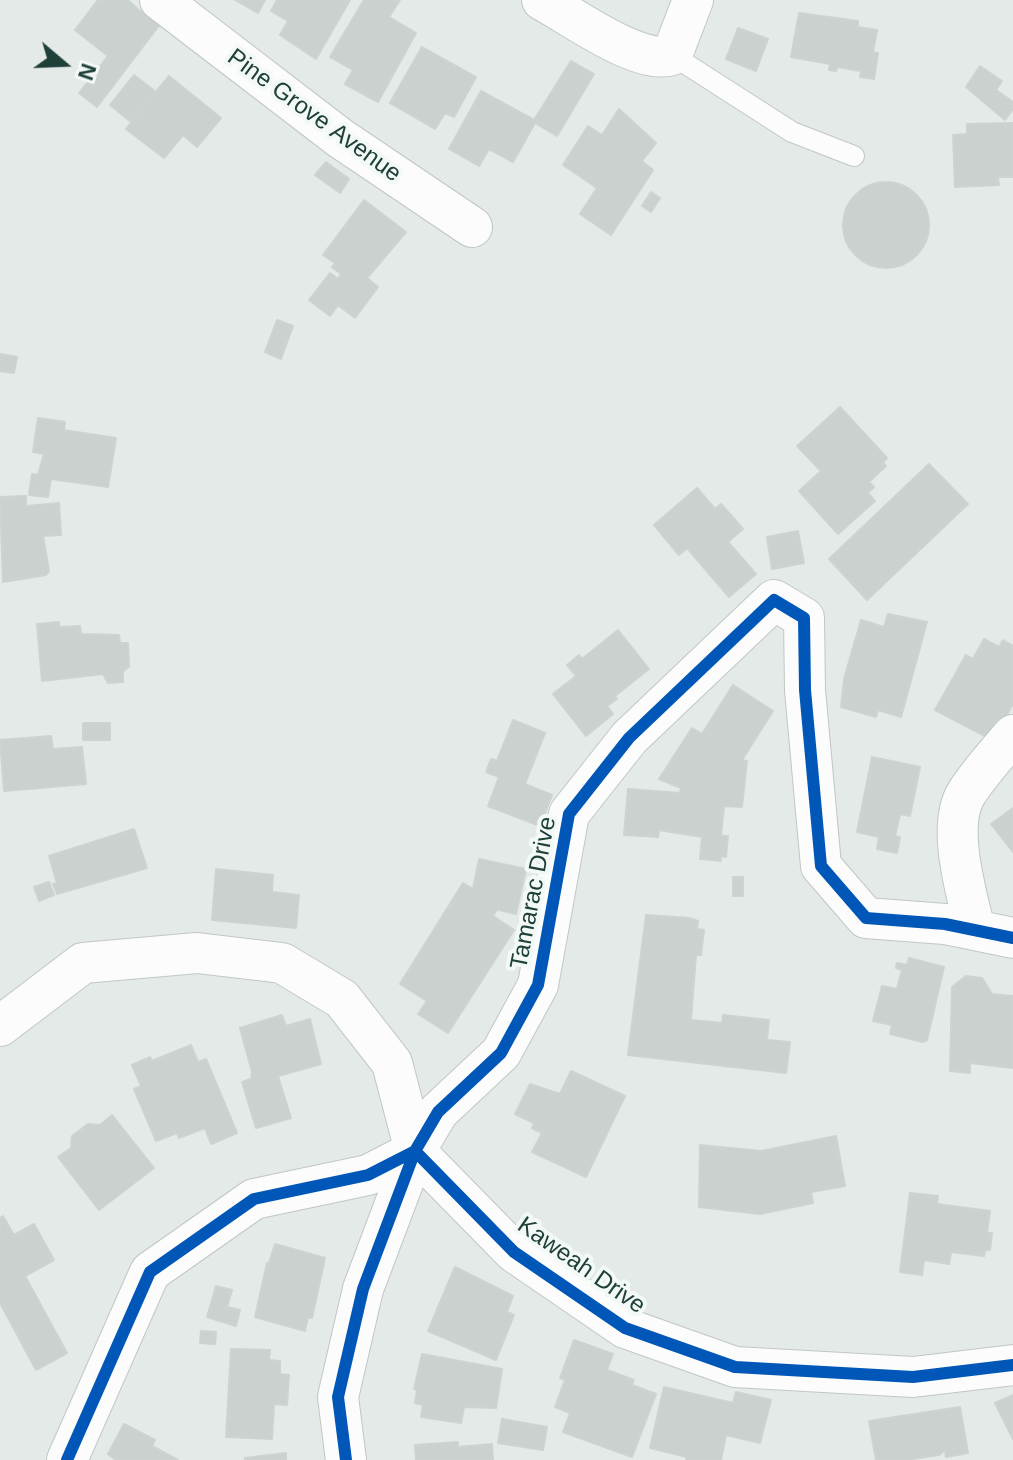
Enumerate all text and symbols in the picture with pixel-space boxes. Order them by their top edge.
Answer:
north arrow [24,24,104,104]
street label: Pine Grove Avenue [222,43,406,189]
text: N [73,60,102,84]
street label: Tamarac Drive [505,814,563,972]
street label: Kaweah Drive [512,1211,650,1321]

